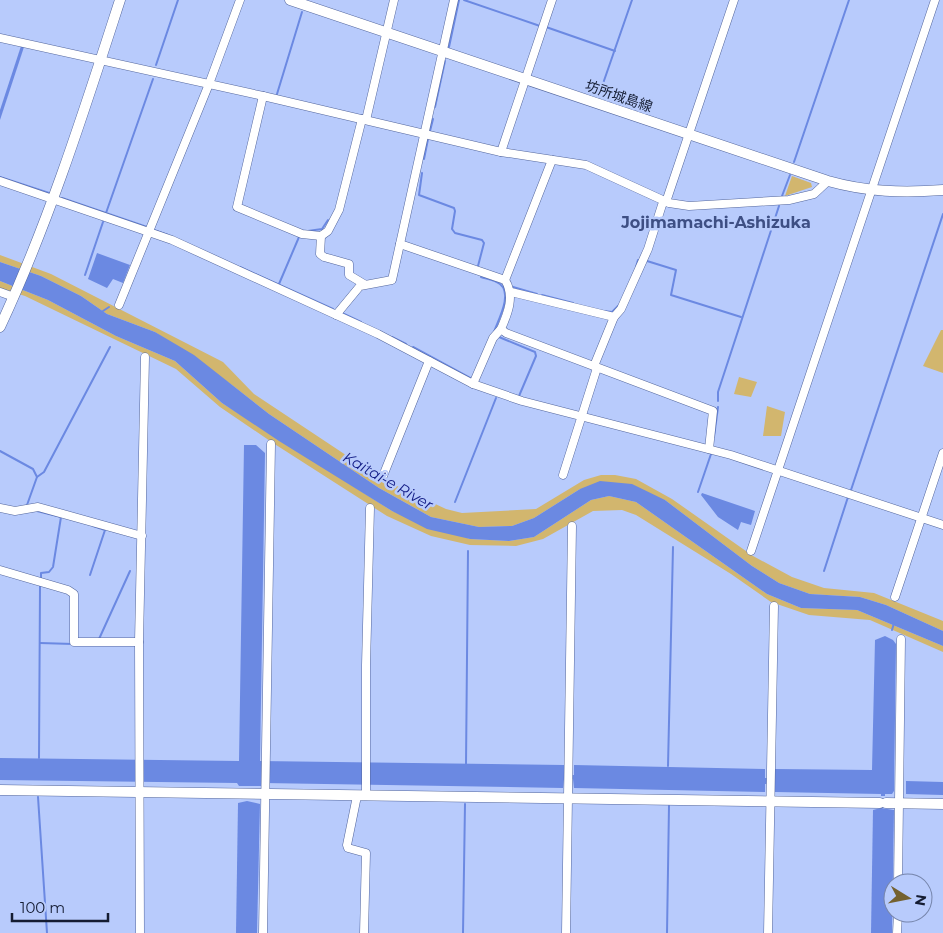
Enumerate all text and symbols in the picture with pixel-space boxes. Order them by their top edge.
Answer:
street label: 坊所城島線 [583,76,655,116]
district label: Jojimamachi-Ashizuka [620,213,811,232]
water label: Kaitai-e River [340,447,437,514]
north arrow [883,873,933,923]
scale bar [12,890,109,922]
text: N [911,893,931,907]
text: 100 m [20,898,65,917]

